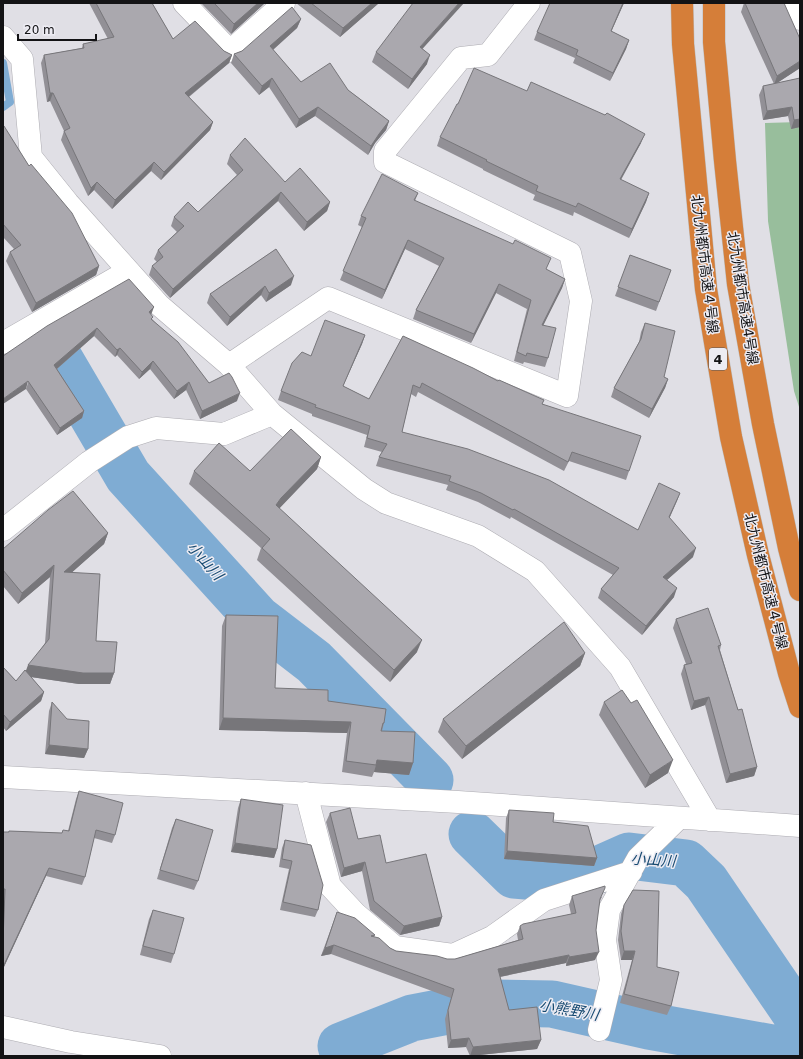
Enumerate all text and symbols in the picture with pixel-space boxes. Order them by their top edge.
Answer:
scale bar [18,16,96,42]
text: 20 m [24,23,55,37]
street label: 北九州都市高速４号線 [689,194,721,334]
street label: 北九州都市高速4号線 [725,230,761,366]
road number: 4 [709,348,727,370]
street label: 北九州都市高速４号線 [741,511,791,651]
water label: 小山川 [183,538,228,585]
water label: 小山川 [630,849,678,871]
water label: 小熊野川 [538,996,602,1024]

